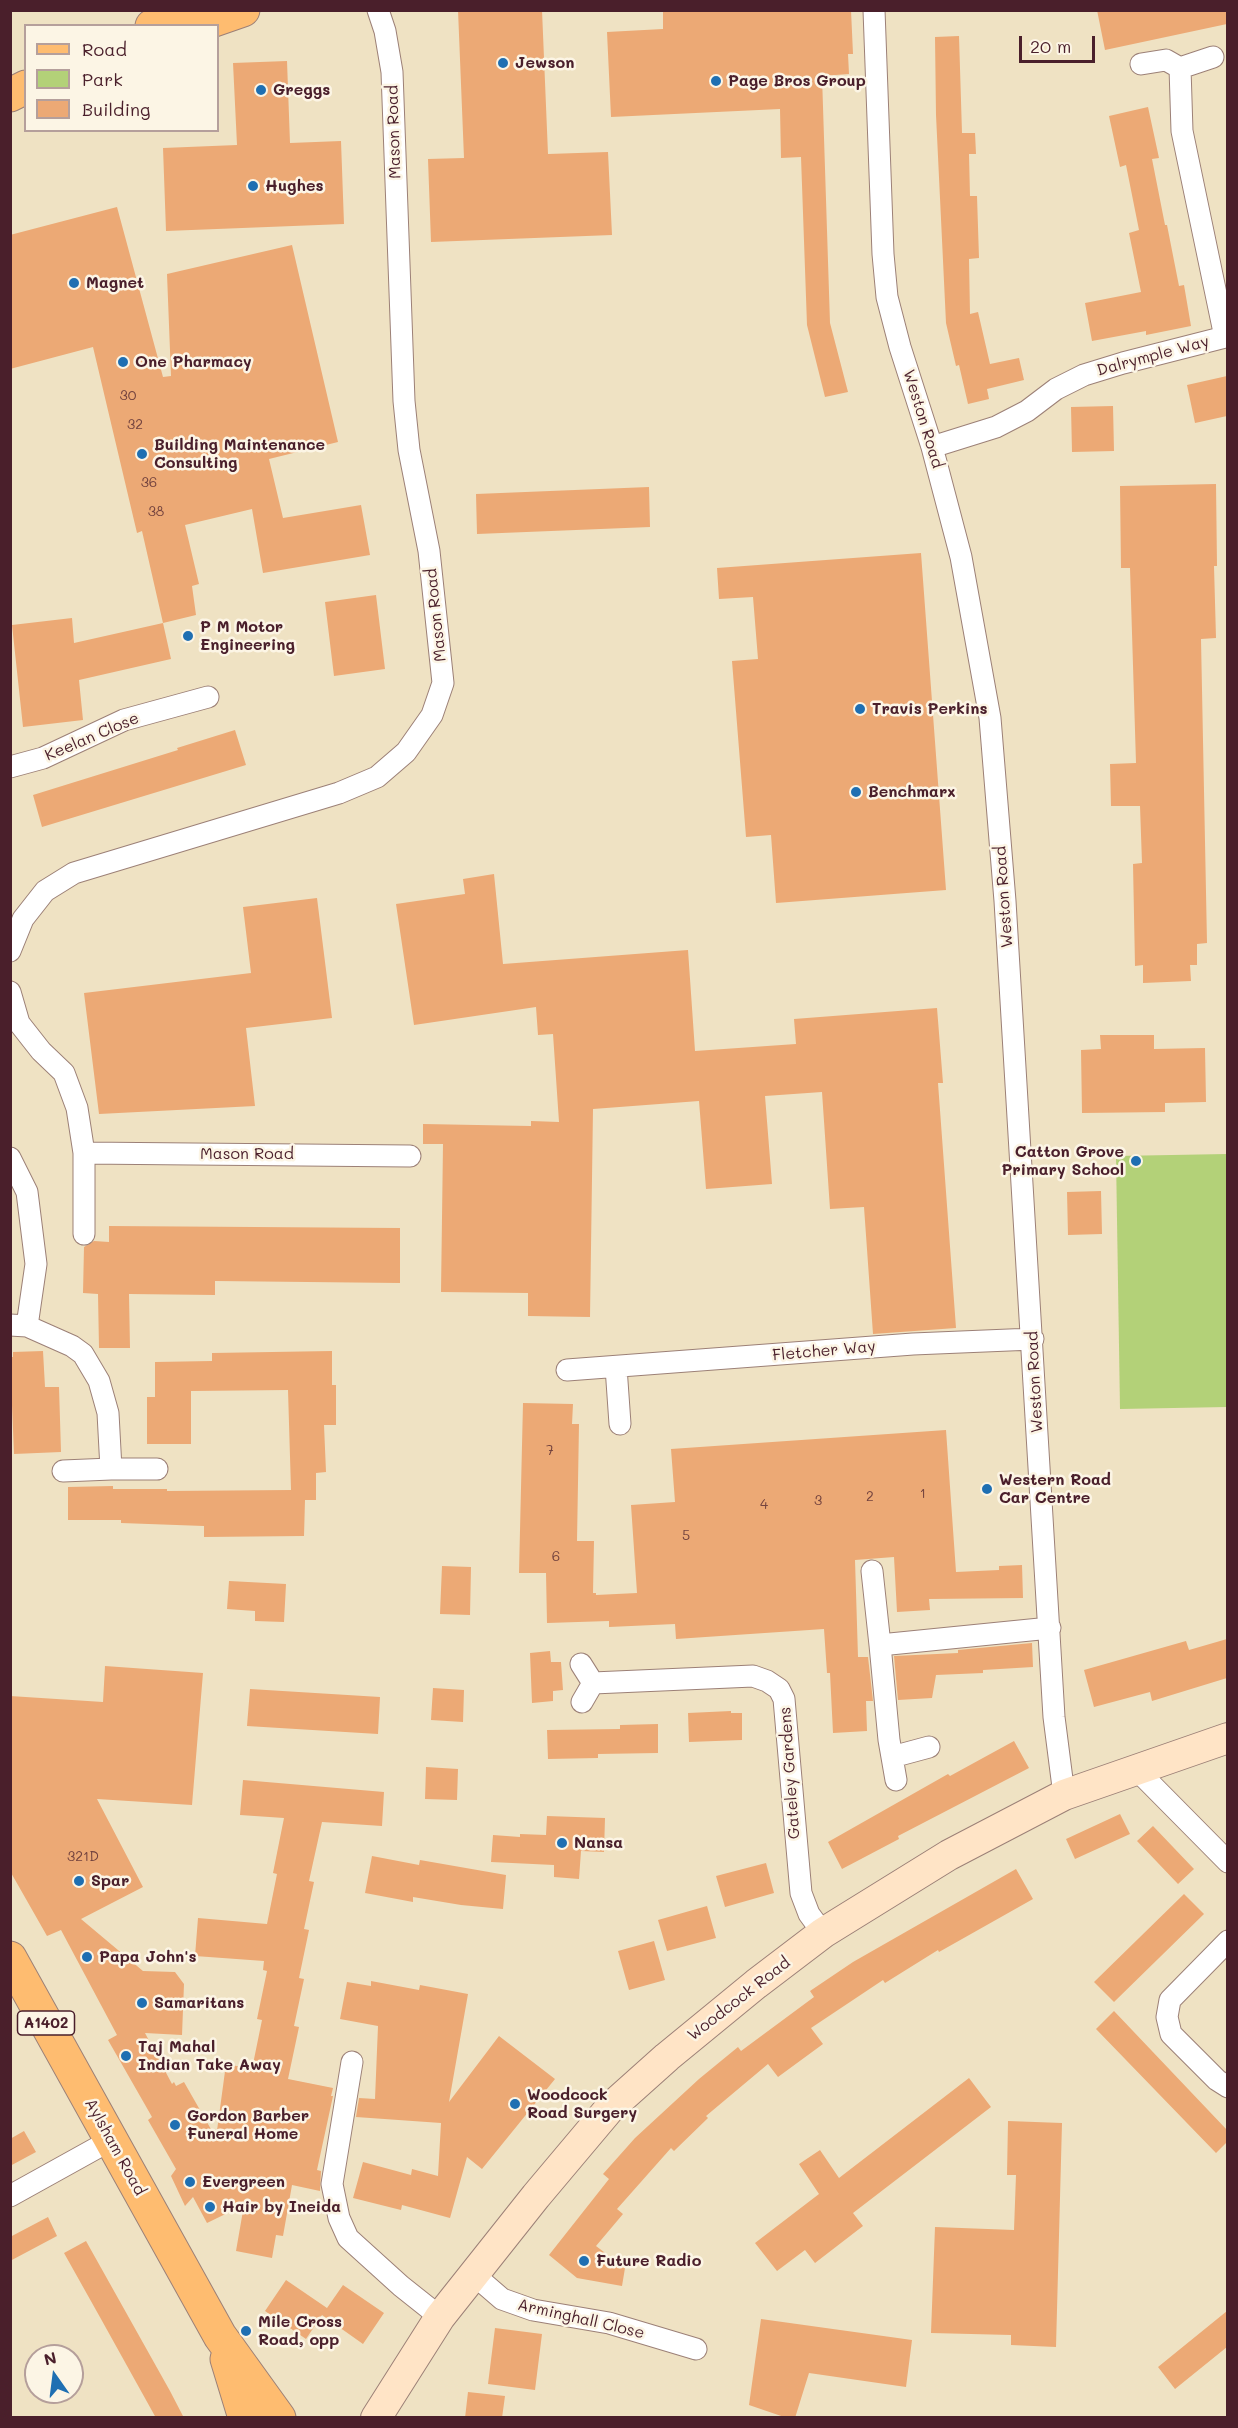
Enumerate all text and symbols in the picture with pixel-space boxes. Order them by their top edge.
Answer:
legend [24,24,219,132]
scale bar [1022,24,1098,62]
text: 20 m [1030,34,1071,58]
text: Road [82,37,127,61]
place label: Jewson [515,53,574,73]
marker: Jewson [496,56,510,70]
text: Park [82,67,123,91]
place label: Page Bros Group [728,71,866,91]
marker: Page Bros Group [709,74,723,88]
place label: Greggs [273,80,330,100]
marker: Greggs [254,83,268,97]
street label: Mason Road [383,85,405,179]
text: Building [82,97,150,121]
place label: Hughes [265,176,323,196]
marker: Hughes [246,179,260,193]
place label: Magnet [86,273,144,293]
marker: Magnet [67,276,81,290]
street label: Dalrymple Way [1095,332,1211,380]
place label: One Pharmacy [135,352,252,372]
marker: One Pharmacy [116,355,130,369]
street label: Weston Road [899,367,947,471]
house number: 30 [120,388,136,404]
house number: 32 [127,417,143,433]
place label: Building Maintenance Consulting [154,435,325,473]
marker: Building Maintenance Consulting [135,447,149,461]
house number: 36 [141,475,157,491]
house number: 38 [148,504,164,520]
street label: Mason Road [422,567,450,663]
place label: P M Motor Engineering [200,617,295,655]
marker: P M Motor Engineering [181,629,195,643]
place label: Travis Perkins [872,699,988,719]
marker: Travis Perkins [853,702,867,716]
street label: Keelan Close [42,709,142,765]
place label: Benchmarx [868,782,956,802]
marker: Benchmarx [849,785,863,799]
street label: Weston Road [991,845,1017,949]
place label: Catton Grove Primary School [1001,1142,1124,1180]
street label: Mason Road [200,1144,294,1164]
marker: Catton Grove Primary School [1129,1154,1143,1168]
street label: Weston Road [1023,1331,1047,1433]
street label: Fletcher Way [771,1337,877,1365]
house number: 7 [546,1443,554,1459]
place label: Western Road Car Centre [999,1470,1111,1508]
marker: Western Road Car Centre [980,1482,994,1496]
house number: 1 [920,1486,926,1502]
house number: 2 [866,1489,874,1505]
house number: 3 [814,1493,822,1509]
house number: 4 [760,1497,768,1513]
house number: 5 [682,1528,690,1544]
house number: 6 [552,1549,560,1565]
street label: Gateley Gardens [776,1706,804,1840]
place label: Nansa [574,1833,623,1853]
marker: Nansa [555,1836,569,1850]
house number: 321D [67,1849,99,1865]
place label: Spar [91,1871,129,1891]
marker: Spar [72,1874,86,1888]
place label: Papa John's [99,1947,196,1967]
marker: Papa John's [80,1950,94,1964]
street label: Woodcock Road [684,1953,794,2045]
place label: Samaritans [154,1993,244,2013]
marker: Samaritans [135,1996,149,2010]
road number: A1402 [18,2011,74,2035]
place label: Taj Mahal Indian Take Away [138,2037,281,2075]
marker: Taj Mahal Indian Take Away [119,2049,133,2063]
place label: Woodcock Road Surgery [527,2085,637,2123]
street label: Aylsham Road [80,2095,150,2199]
marker: Woodcock Road Surgery [508,2097,522,2111]
place label: Gordon Barber Funeral Home [187,2106,309,2144]
marker: Gordon Barber Funeral Home [168,2118,182,2132]
place label: Evergreen [202,2172,285,2192]
marker: Evergreen [183,2175,197,2189]
place label: Hair by Ineida [222,2197,341,2217]
marker: Hair by Ineida [203,2200,217,2214]
place label: Future Radio [596,2251,701,2271]
marker: Future Radio [577,2254,591,2268]
street label: Arminghall Close [516,2295,646,2343]
place label: Mile Cross Road, opp [258,2312,342,2350]
marker: Mile Cross Road, opp [239,2324,253,2338]
north arrow [24,2344,84,2404]
text: N [42,2346,58,2370]

